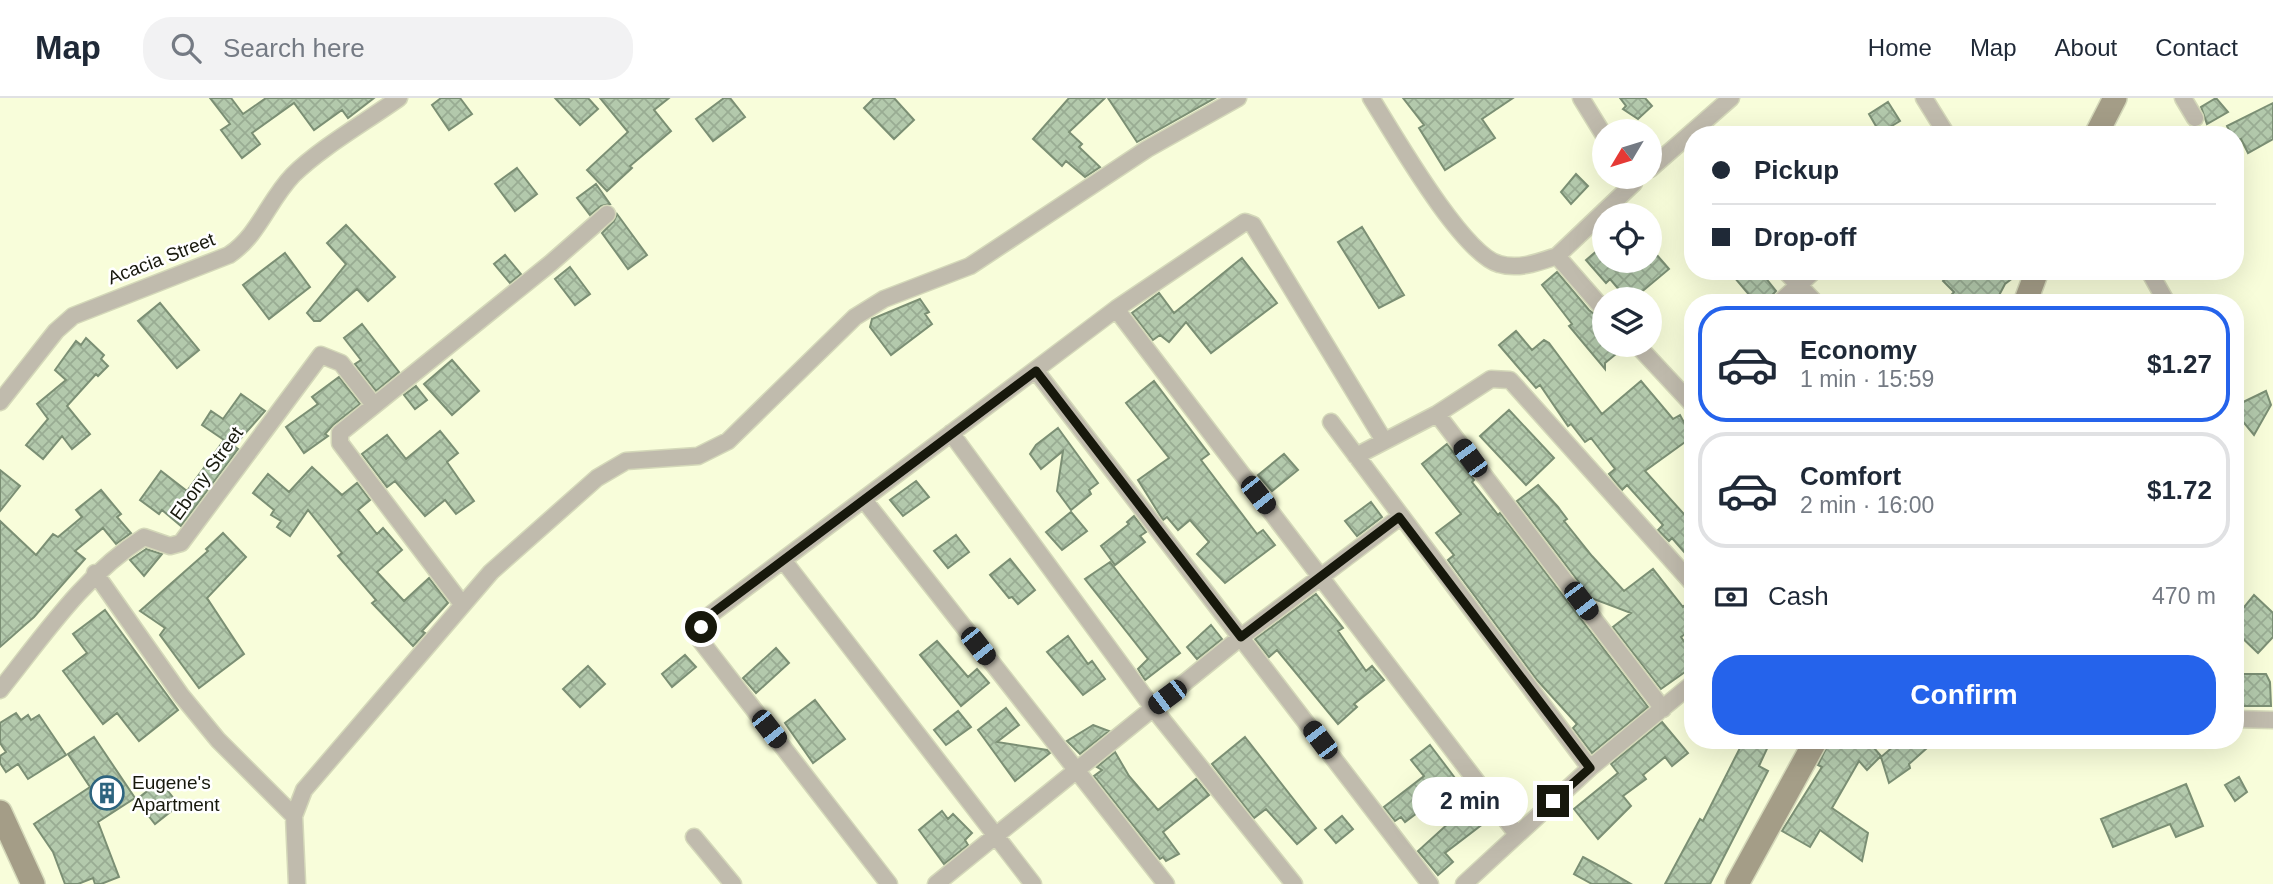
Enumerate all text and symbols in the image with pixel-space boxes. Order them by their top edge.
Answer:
search box [143,17,633,80]
text: Map [35,29,101,66]
icon: search [167,29,205,67]
text: Search here [223,33,365,63]
text: Home [1868,34,1932,61]
text: Map [1970,34,2017,61]
text: About [2055,34,2117,61]
text: Contact [2155,34,2238,61]
north arrow [1592,119,1662,189]
map controls [1592,119,1662,357]
text: Pickup [1754,155,1839,185]
button: locate [1592,203,1662,273]
text: Drop-off [1754,222,1857,252]
street label: Acacia Street [105,228,218,289]
button: layers [1592,287,1662,357]
icon: car [1716,333,1779,396]
text: Economy [1800,335,1917,365]
text: $1.27 [2147,349,2212,379]
text: 1 min · 15:59 [1800,366,1934,392]
street label: Ebony Street [166,422,248,524]
car [1450,435,1491,481]
icon: car [1716,459,1779,522]
text: Comfort [1800,461,1901,491]
car [1237,472,1280,518]
text: $1.72 [2147,475,2212,505]
text: 2 min · 16:00 [1800,492,1934,518]
car [1560,578,1603,624]
icon: cash [1712,578,1750,616]
text: Cash [1768,581,1829,611]
text: 470 m [2152,583,2216,609]
route start [685,611,717,643]
car [957,623,1000,669]
button: Confirm [1712,655,2216,735]
car [1144,676,1191,718]
car [748,706,791,752]
car [1299,717,1342,763]
place label: Eugene's Apartment [132,772,220,815]
building icon: Eugene's Apartment [88,774,126,812]
callout: 2 min [1413,776,1528,826]
route end [1537,785,1569,817]
text: 2 min [1440,788,1500,814]

